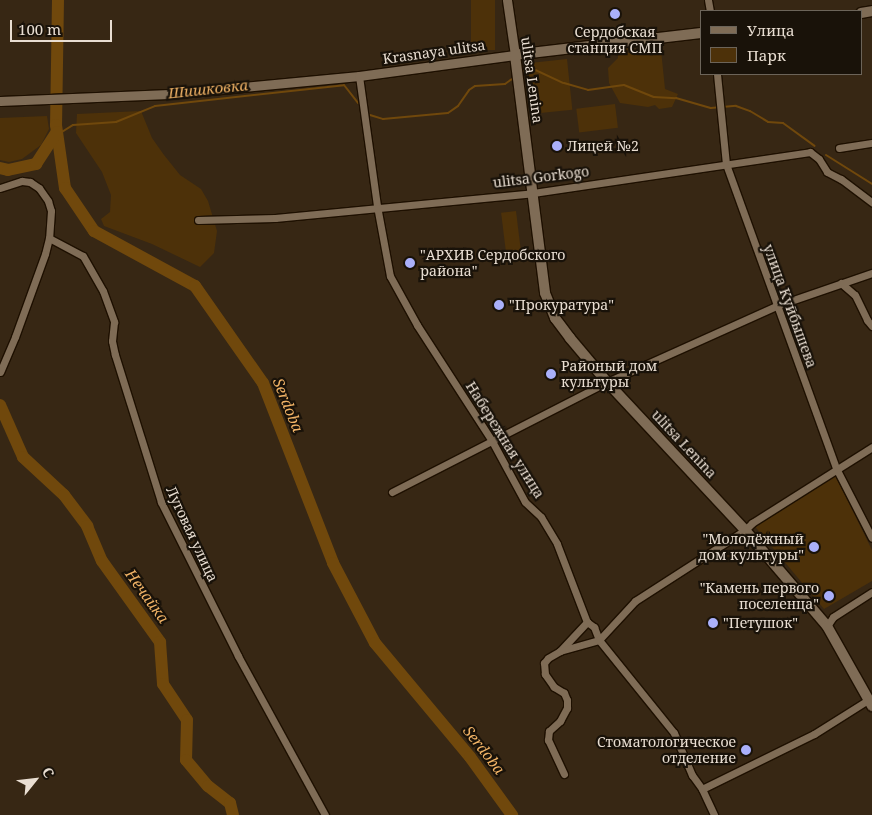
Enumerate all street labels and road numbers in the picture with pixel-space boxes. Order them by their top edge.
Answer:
street label: Krasnaya ulitsa [382,36,486,68]
street label: ulitsa Lenina [518,36,546,124]
street label: ulitsa Gorkogo [492,163,590,191]
street label: улица Куйбышева [760,242,820,370]
street label: Набережная улица [462,378,548,502]
street label: ulitsa Lenina [648,406,720,482]
street label: Луговая улица [163,484,221,584]

